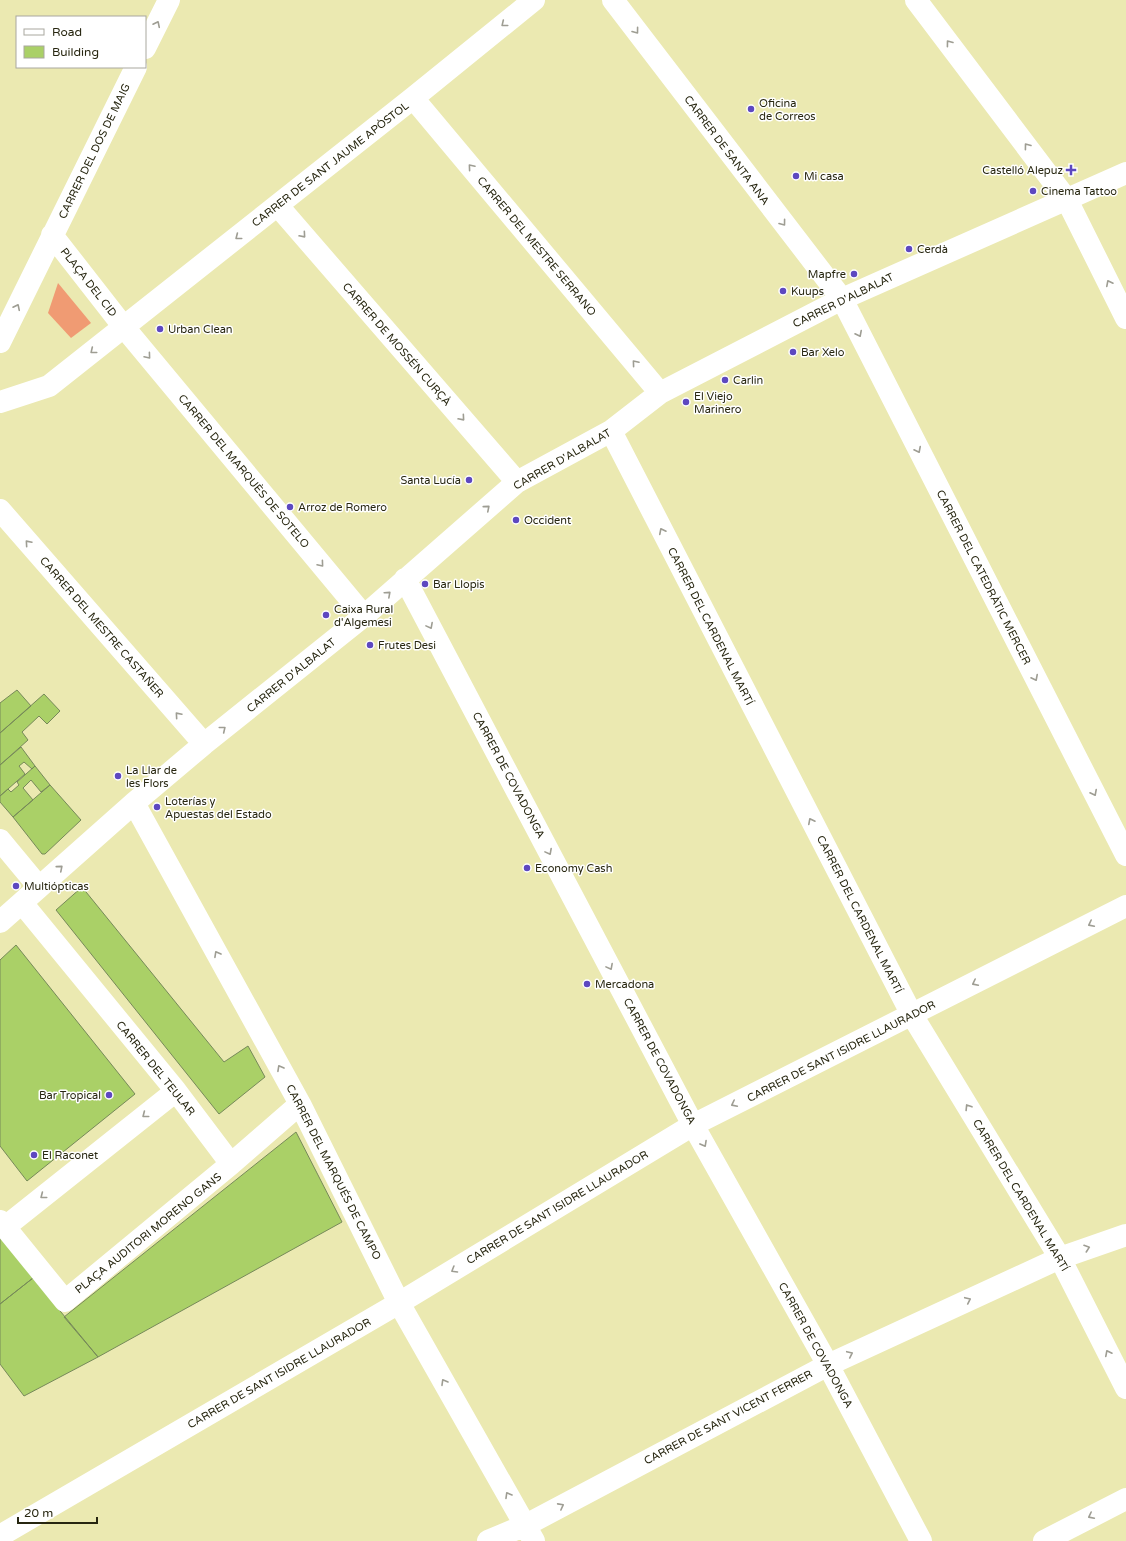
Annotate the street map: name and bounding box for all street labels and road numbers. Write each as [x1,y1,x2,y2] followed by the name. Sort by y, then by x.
[56,81,133,221] street label: CARRER DEL DOS DE MAIG
[681,93,772,208] street label: CARRER DE SANTA ANA
[249,98,412,230] street label: CARRER DE SANT JAUME APÒSTOL
[475,174,599,319] street label: CARRER DEL MESTRE SERRANO
[58,245,120,319] street label: PLAÇA DEL CID
[791,270,896,331] street label: CARRER D'ALBALAT
[340,279,454,409] street label: CARRER DE MOSSÉN CURÇÀ
[175,391,313,551] street label: CARRER DEL MARQUÈS DE SOTELO
[511,426,614,493] street label: CARRER D'ALBALAT
[934,487,1034,667] street label: CARRER DEL CATEDRÀTIC MERCER
[665,545,757,707] street label: CARRER DEL CARDENAL MARTÍ
[37,554,166,700] street label: CARRER DEL MESTRE CASTAÑER
[244,635,339,715] street label: CARRER D'ALBALAT
[470,710,548,841] street label: CARRER DE COVADONGA
[814,833,906,995] street label: CARRER DEL CARDENAL MARTÍ
[621,996,699,1127] street label: CARRER DE COVADONGA
[745,998,938,1105] street label: CARRER DE SANT ISIDRE LLAURADOR
[113,1018,198,1118] street label: CARRER DEL TEULAR
[283,1082,385,1262] street label: CARRER DEL MARQUÉS DE CAMPO
[970,1116,1072,1274] street label: CARRER DEL CARDENAL MARTÍ
[464,1148,651,1267] street label: CARRER DE SANT ISIDRE LLAURADOR
[73,1170,224,1296] street label: PLAÇA AUDITORI MORENO GANS
[776,1280,856,1410] street label: CARRER DE COVADONGA
[185,1315,373,1431] street label: CARRER DE SANT ISIDRE LLAURADOR
[642,1367,815,1467] street label: CARRER DE SANT VICENT FERRER

